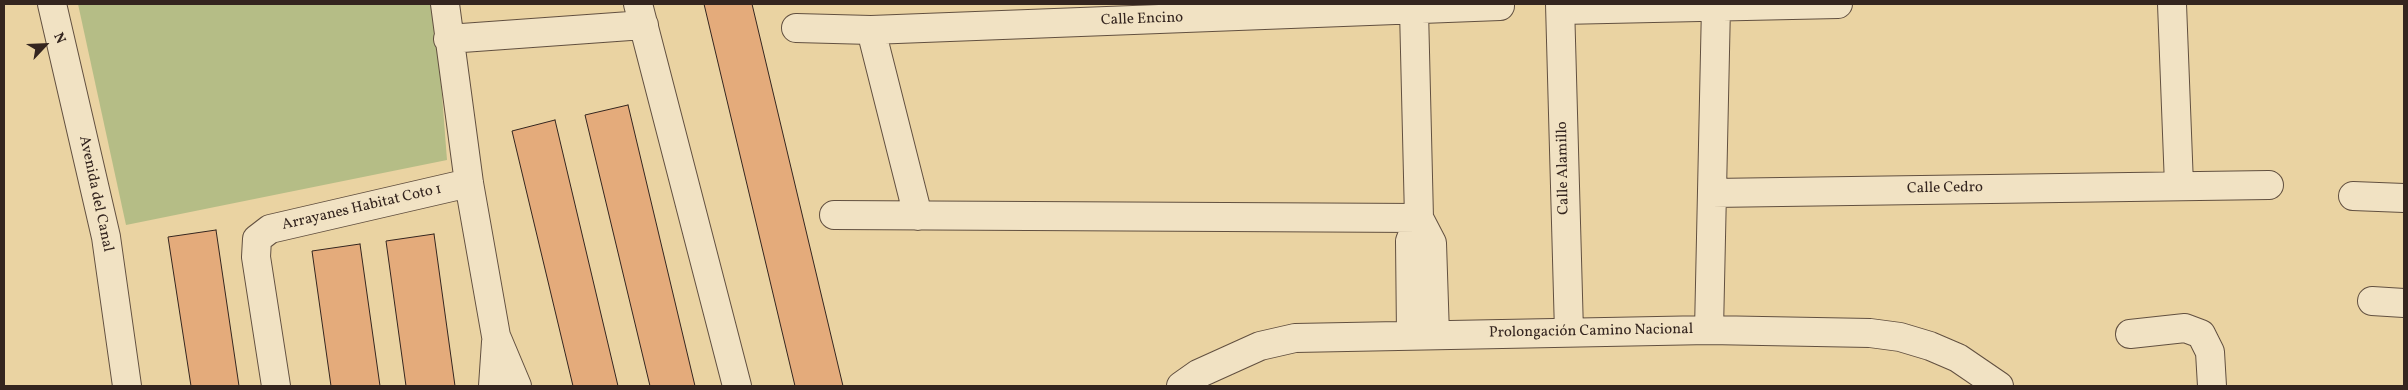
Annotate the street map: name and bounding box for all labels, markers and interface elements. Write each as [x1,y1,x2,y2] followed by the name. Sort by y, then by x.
[1100,10,1184,30] street label: Calle Encino
[20,20,70,70] north arrow
[48,30,70,47] text: N
[1554,121,1574,215] street label: Calle Alamillo
[74,134,116,254] street label: Avenida del Canal
[1907,179,1983,199] street label: Calle Cedro
[280,181,444,235] street label: Arrayanes Habitat Coto 1
[1489,321,1693,343] street label: Prolongación Camino Nacional

